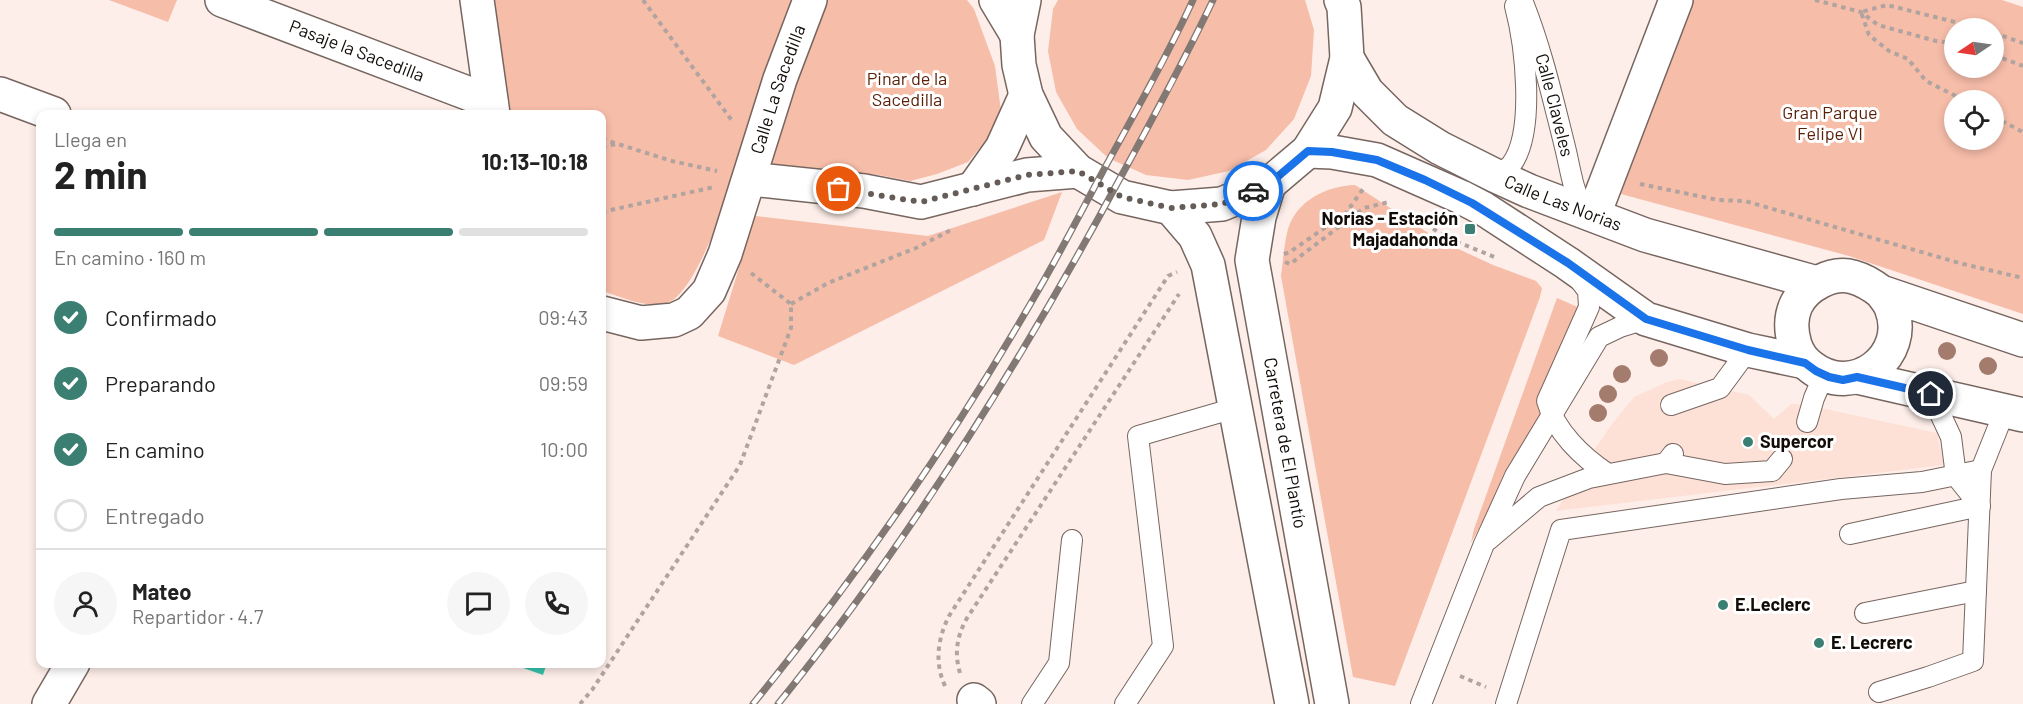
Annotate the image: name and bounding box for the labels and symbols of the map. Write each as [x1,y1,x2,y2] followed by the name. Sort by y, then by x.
[286,15,428,86] street label: Pasaje la Sacedilla
[1944,18,2004,78] north arrow
[745,21,810,156] street label: Calle La Sacedilla
[1531,51,1579,159] street label: Calle Claveles
[867,67,947,110] park label: Pinar de la Sacedilla
[1782,101,1878,144] park label: Gran Parque Felipe VI
[1223,161,1283,221] courier
[813,163,864,214] pin
[1501,169,1625,235] street label: Calle Las Norias
[1322,207,1458,250] place label: Norias - Estación Majadahonda
[1463,222,1477,236] marker: Norias - Estación Majadahonda
[1260,356,1312,530] street label: Carretera de El Plantío
[1905,368,1956,419] pin
[1760,430,1834,452] place label: Supercor
[1741,435,1755,449] marker: Supercor
[1735,593,1811,615] place label: E.Leclerc
[1716,598,1730,612] marker: E.Leclerc
[1831,631,1913,653] place label: E. Lecrerc
[1812,636,1826,650] marker: E. Lecrerc

